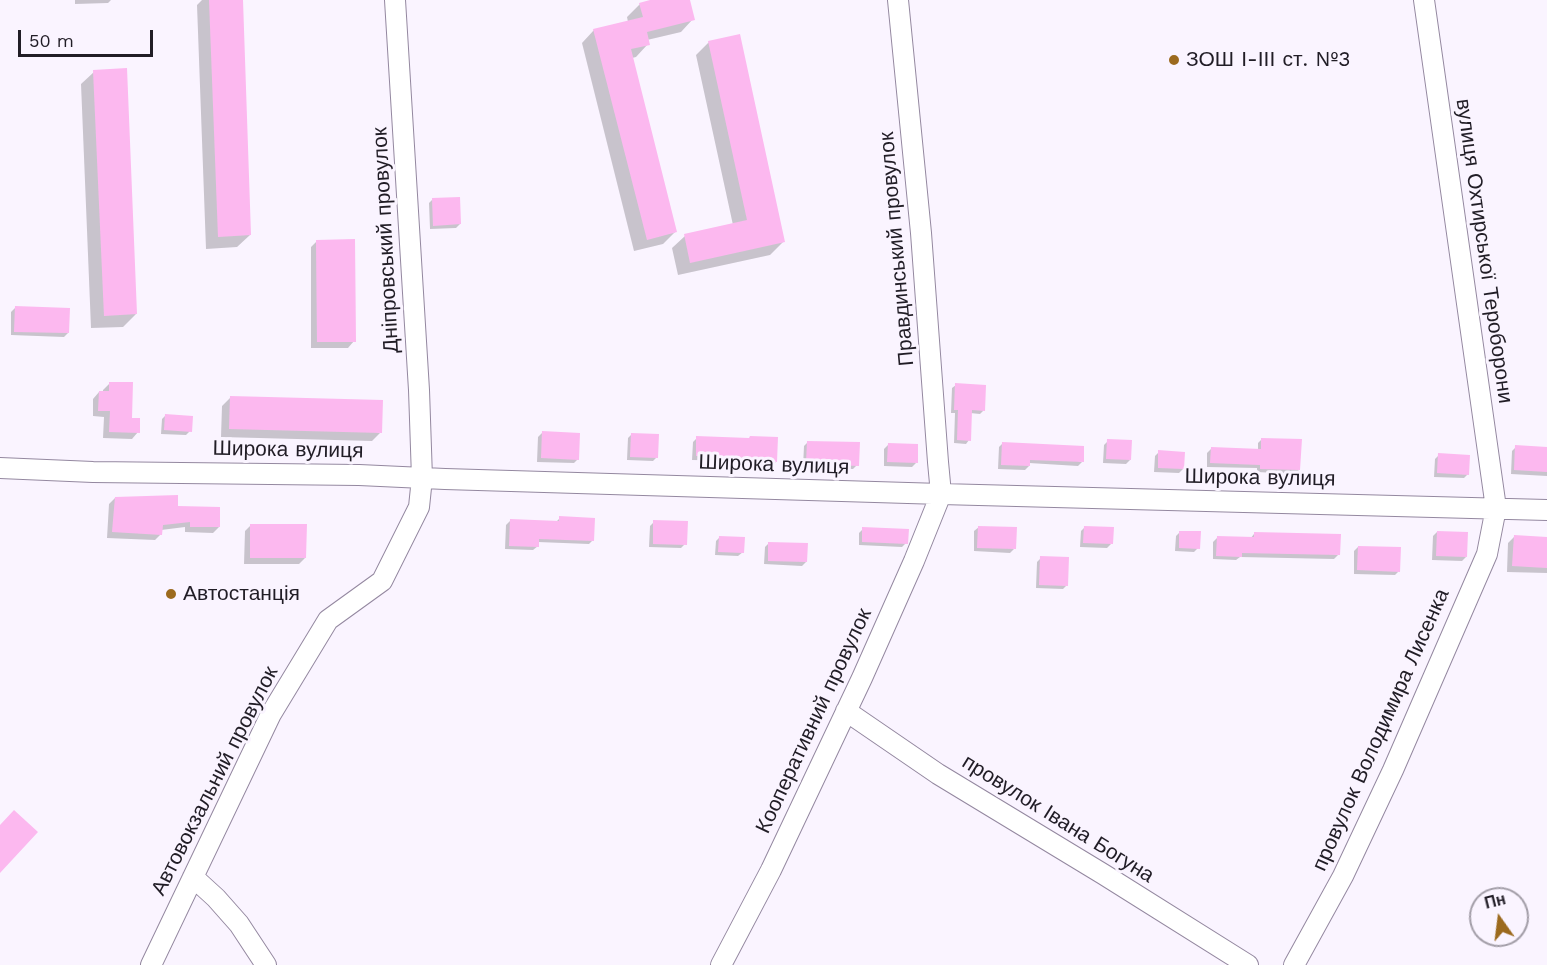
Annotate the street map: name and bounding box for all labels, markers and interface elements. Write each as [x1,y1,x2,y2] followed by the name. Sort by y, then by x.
[21,18,156,56] scale bar
[29,30,74,51] text: 50 m
[1186,47,1350,73] place label: ЗОШ І-ІІІ ст. №3
[1167,53,1181,67] marker: ЗОШ І-ІІІ ст. №3
[1450,97,1518,405] street label: вулиця Охтирської Тероборони
[367,126,405,354] street label: Дніпровський провулок
[874,131,920,367] street label: Правдинський провулок
[212,436,364,464] street label: Широка вулиця
[698,450,850,480] street label: Широка вулиця
[1184,464,1336,492] street label: Широка вулиця
[183,581,300,607] place label: Автостанція
[1307,585,1455,875] street label: провулок Володимира Лисенка
[164,587,178,601] marker: Автостанція
[751,605,877,837] street label: Кооперативний провулок
[146,662,284,900] street label: Автовокзальний провулок
[957,750,1159,888] street label: провулок Івана Богуна
[1469,887,1529,947] north arrow
[1482,889,1508,913] text: Пн

